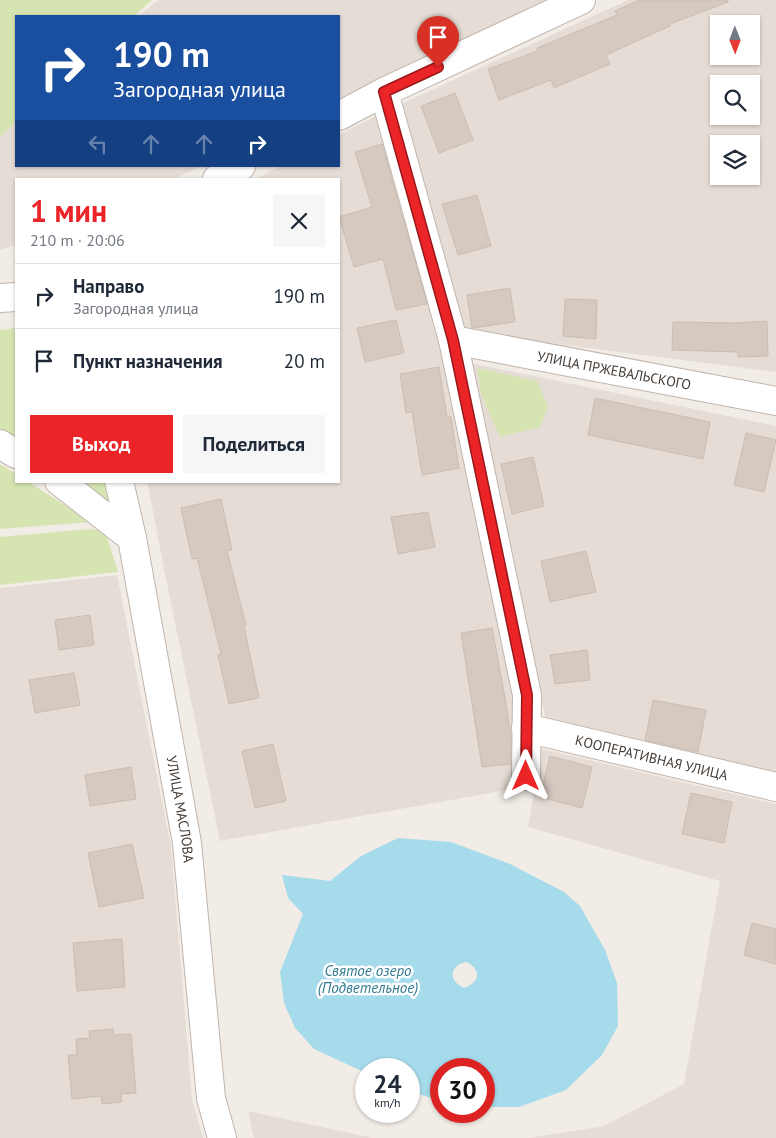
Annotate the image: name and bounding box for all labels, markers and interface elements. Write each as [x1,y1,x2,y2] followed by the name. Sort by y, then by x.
[710,15,760,65] north arrow
[710,15,760,185] map controls
[417,16,459,67] pin
[424,23,452,51] icon: arrive
[113,31,210,77] text: 190 m
[30,35,95,100] icon: right
[113,75,286,103] text: Загородная улица
[710,75,760,125] button: search
[84,130,112,158] icon: left
[137,130,165,158] icon: ahead
[190,130,218,158] icon: ahead
[243,130,271,158] icon: right
[710,135,760,185] button: layers
[30,191,107,230] text: 1 мин
[273,195,325,247] button: close
[30,230,125,250] text: 210 m · 20:06
[73,274,144,298] text: Направо
[30,282,58,310] icon: right
[273,284,325,308] text: 190 m
[73,298,199,318] text: Загородная улица
[30,347,58,375] icon: arrive
[536,347,693,394] street label: УЛИЦА ПРЖЕВАЛЬСКОГО
[73,349,223,373] text: Пункт назначения
[284,349,325,373] text: 20 m
[30,415,173,473] button: Выход
[183,415,325,473] button: Поделиться
[573,731,730,785] street label: КООПЕРАТИВНАЯ УЛИЦА
[499,749,551,801] position arrow
[162,754,198,864] street label: УЛИЦА МАСЛОВА
[318,961,418,997] water label: Святое озеро (Подветельное)
[430,1058,495,1123] speed limit sign: 30
[373,1068,402,1100] text: 24
[374,1095,401,1110] text: km/h

